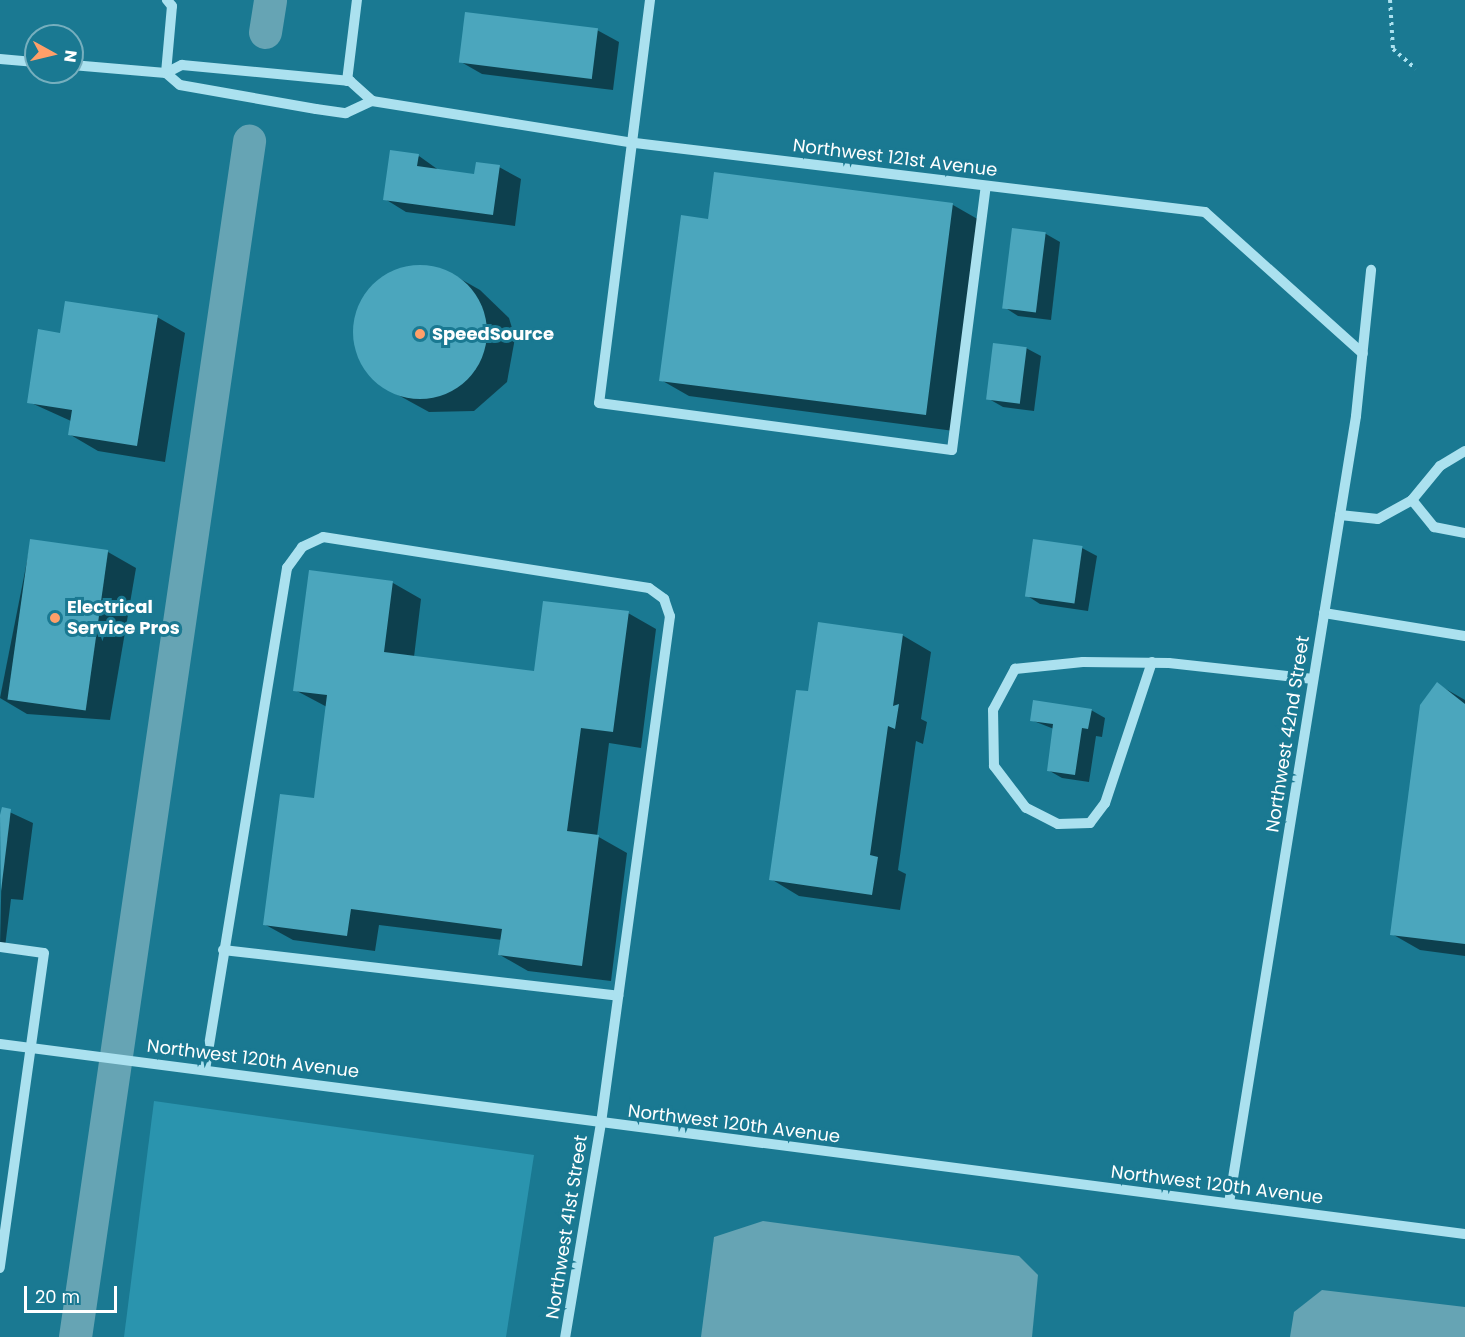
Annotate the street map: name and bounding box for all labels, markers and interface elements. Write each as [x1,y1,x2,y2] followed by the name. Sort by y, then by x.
[24,24,84,84] north arrow
[58,49,83,64] text: N
[792,135,998,181] street label: Northwest 121st Avenue
[432,323,554,345] place label: SpeedSource
[413,327,427,341] marker: SpeedSource
[67,597,180,640] place label: Electrical Service Pros
[48,611,62,625] marker: Electrical Service Pros
[1262,634,1314,834] street label: Northwest 42nd Street
[146,1035,360,1083] street label: Northwest 120th Avenue
[627,1100,841,1148] street label: Northwest 120th Avenue
[542,1133,592,1321] street label: Northwest 41st Street
[1110,1161,1324,1209] street label: Northwest 120th Avenue
[27,1274,120,1312] scale bar
[35,1284,80,1309] text: 20 m

